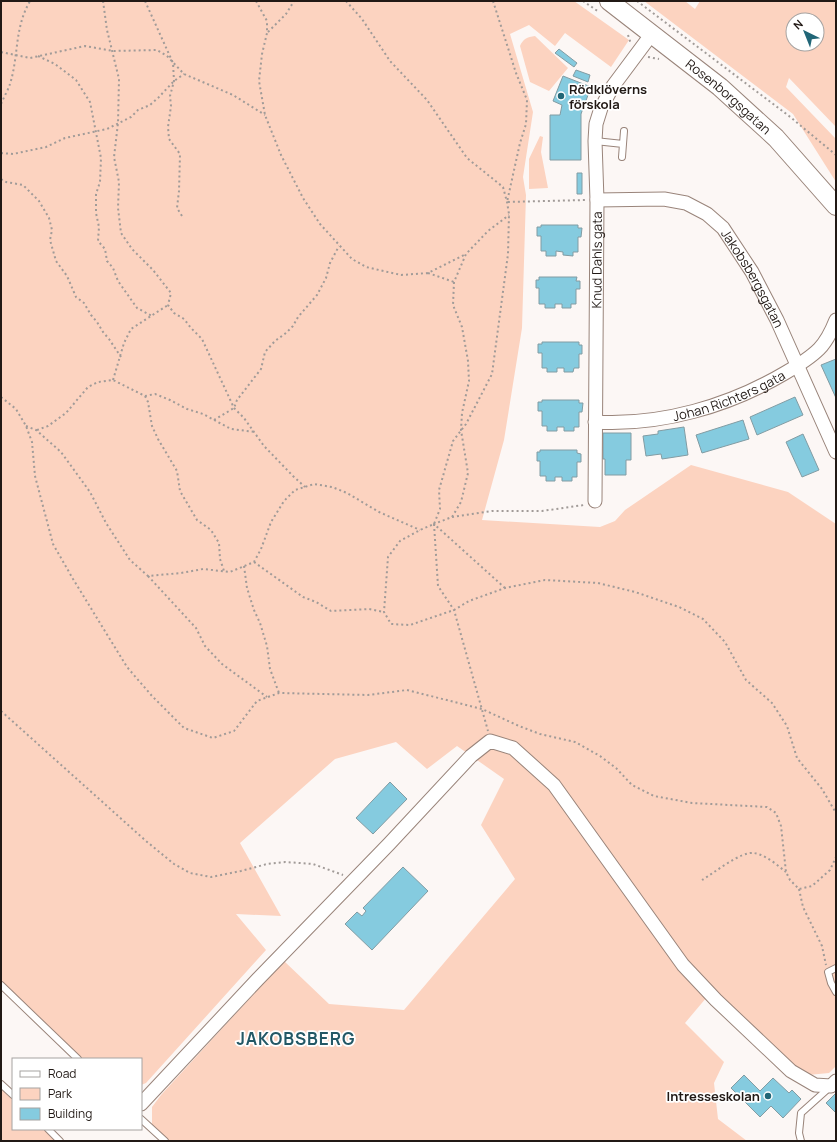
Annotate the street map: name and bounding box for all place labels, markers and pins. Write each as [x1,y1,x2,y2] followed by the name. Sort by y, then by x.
[569,80,647,113] place label: Rödklöverns förskola
[556,91,566,101] marker: Rödklöverns förskola
[667,1087,760,1105] place label: Intresseskolan
[763,1091,773,1101] marker: Intresseskolan

